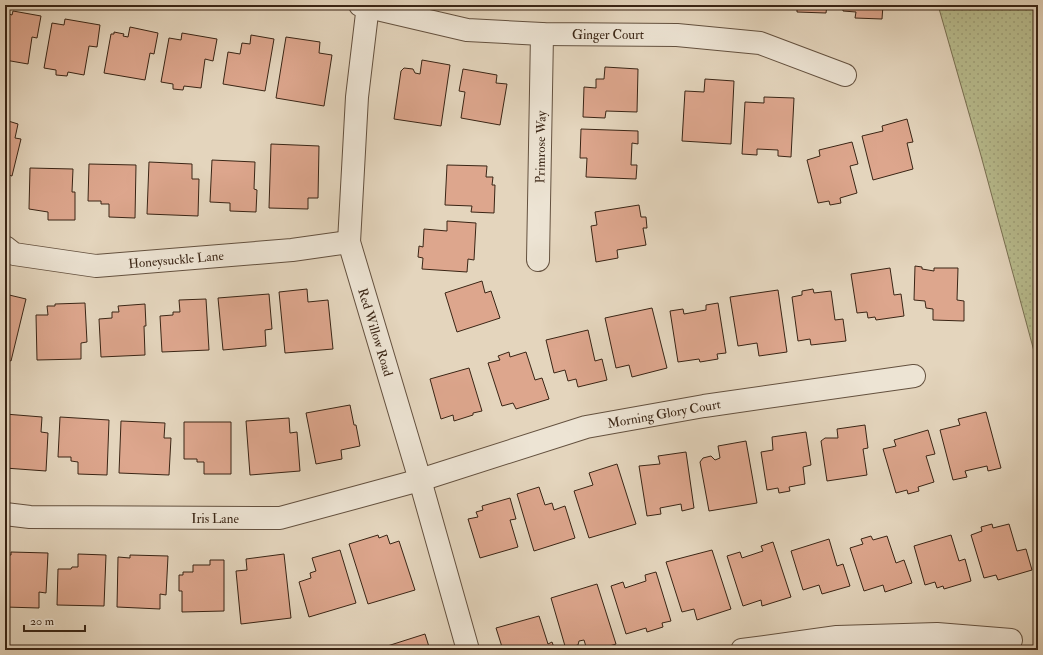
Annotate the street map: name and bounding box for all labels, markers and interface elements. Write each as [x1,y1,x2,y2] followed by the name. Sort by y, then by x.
[572,27,644,43] street label: Ginger Court
[532,110,551,183] street label: Primrose Way
[128,248,225,273] street label: Honeysuckle Lane
[354,286,396,379] street label: Red Willow Road
[606,396,722,433] street label: Morning Glory Court
[191,511,239,527] street label: Iris Lane
[24,607,85,633] scale bar
[30,614,55,629] text: 20 m

